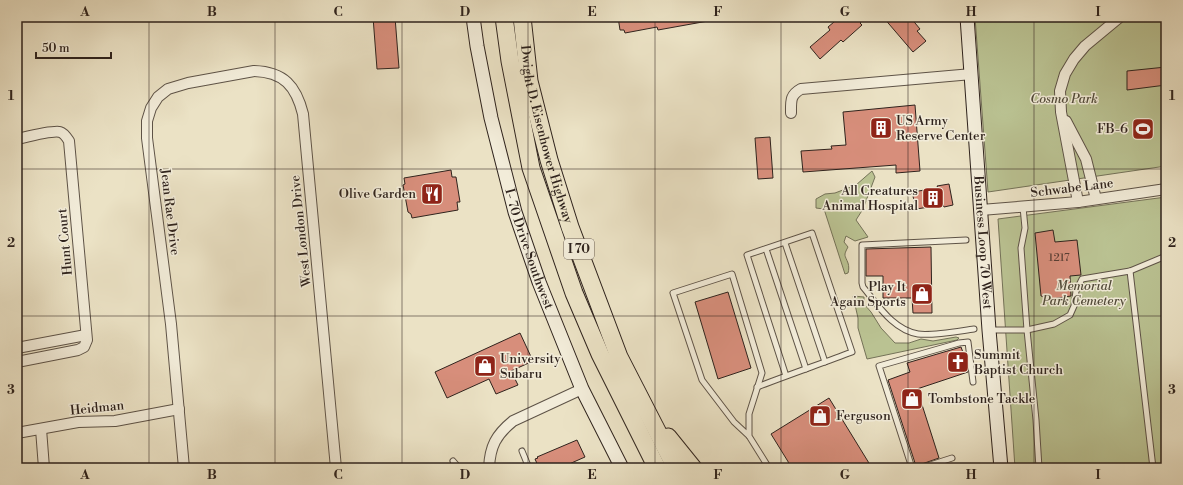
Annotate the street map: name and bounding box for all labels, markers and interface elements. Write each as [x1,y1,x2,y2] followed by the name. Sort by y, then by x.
[79,4,90,20] text: A
[207,4,217,20] text: B
[333,4,343,20] text: C
[460,4,470,20] text: D
[587,4,597,20] text: E
[713,4,723,20] text: F
[840,4,851,20] text: G
[966,4,977,20] text: H
[1095,4,1101,20] text: I
[36,34,111,60] scale bar
[42,41,70,56] text: 50 m
[517,44,577,226] street label: Dwight D. Eisenhower Highway
[8,88,15,104] text: 1
[1169,88,1176,104] text: 1
[1030,91,1098,107] park label: Cosmo Park
[896,113,986,144] place label: US Army Reserve Center
[868,115,894,141] building icon: US Army Reserve Center
[1130,116,1156,142] sports icon: FB-6
[1097,121,1128,137] place label: FB-6
[157,167,183,257] street label: Jean Rae Drive
[287,174,315,289] street label: West London Drive
[970,174,996,310] street label: Business Loop 70 West
[1030,175,1115,201] street label: Schwabe Lane
[419,181,445,207] restaurant icon: Olive Garden
[821,183,918,214] place label: All Creatures Animal Hospital
[920,185,946,211] building icon: All Creatures Animal Hospital
[339,186,416,202] place label: Olive Garden
[501,187,557,312] street label: I- 70 Drive Southwest
[54,208,76,276] street label: Hunt Court
[7,235,15,251] text: 2
[1168,235,1176,251] text: 2
[564,239,594,259] road number: I 70
[1048,251,1070,265] house number: 1217
[1041,278,1126,309] park label: Memorial Park Cemetery
[829,279,906,310] place label: Play It Again Sports
[909,281,935,307] shop icon: Play It Again Sports
[973,347,1063,378] place label: Summit Baptist Church
[945,349,971,375] church icon: Summit Baptist Church
[500,351,561,382] place label: University Subaru
[472,353,498,379] shop icon: University Subaru
[7,382,15,398] text: 3
[1168,382,1176,398] text: 3
[899,386,925,412] shop icon: Tombstone Tackle
[928,391,1036,407] place label: Tombstone Tackle
[69,397,125,419] street label: Heidman
[807,403,833,429] shop icon: Ferguson
[836,408,891,424] place label: Ferguson
[79,467,90,483] text: A
[207,467,217,483] text: B
[333,467,343,483] text: C
[460,467,470,483] text: D
[587,467,597,483] text: E
[713,467,723,483] text: F
[840,467,851,483] text: G
[966,467,977,483] text: H
[1095,467,1101,483] text: I

